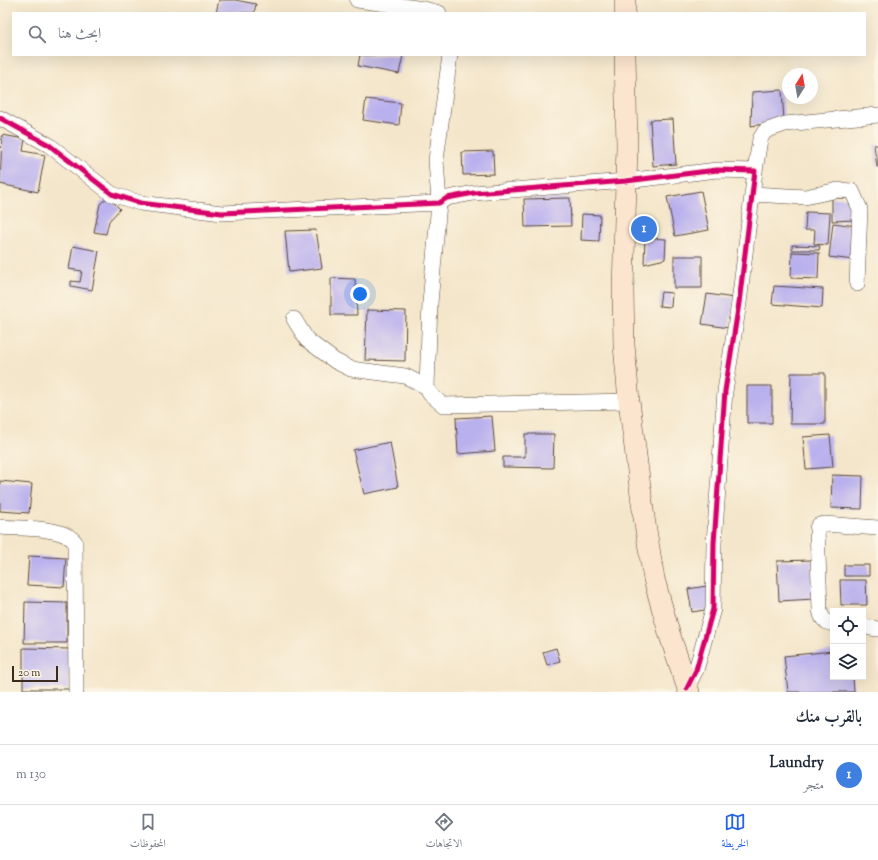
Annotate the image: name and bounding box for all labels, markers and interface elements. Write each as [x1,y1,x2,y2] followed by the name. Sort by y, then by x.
[12,12,866,56] search box
[26,23,48,45] icon: search
[58,24,101,45] text: ابحث هنا
[782,68,818,104] north arrow
[631,214,657,244] pin: 1
[350,284,370,304] your location
[830,608,866,680] map controls
[830,608,866,644] button: locate
[830,644,866,680] button: layers
[12,664,58,683] scale bar
[18,665,40,681] text: 20 m
[796,706,862,730] text: بالقرب منك
[769,753,824,774] text: Laundry
[16,766,46,784] text: 130 m
[847,766,851,784] text: 1
[803,777,824,795] text: متجر
[130,811,166,854] tab: المحفوظات
[425,811,462,854] tab: الاتجاهات
[722,811,748,854] tab: الخريطة

